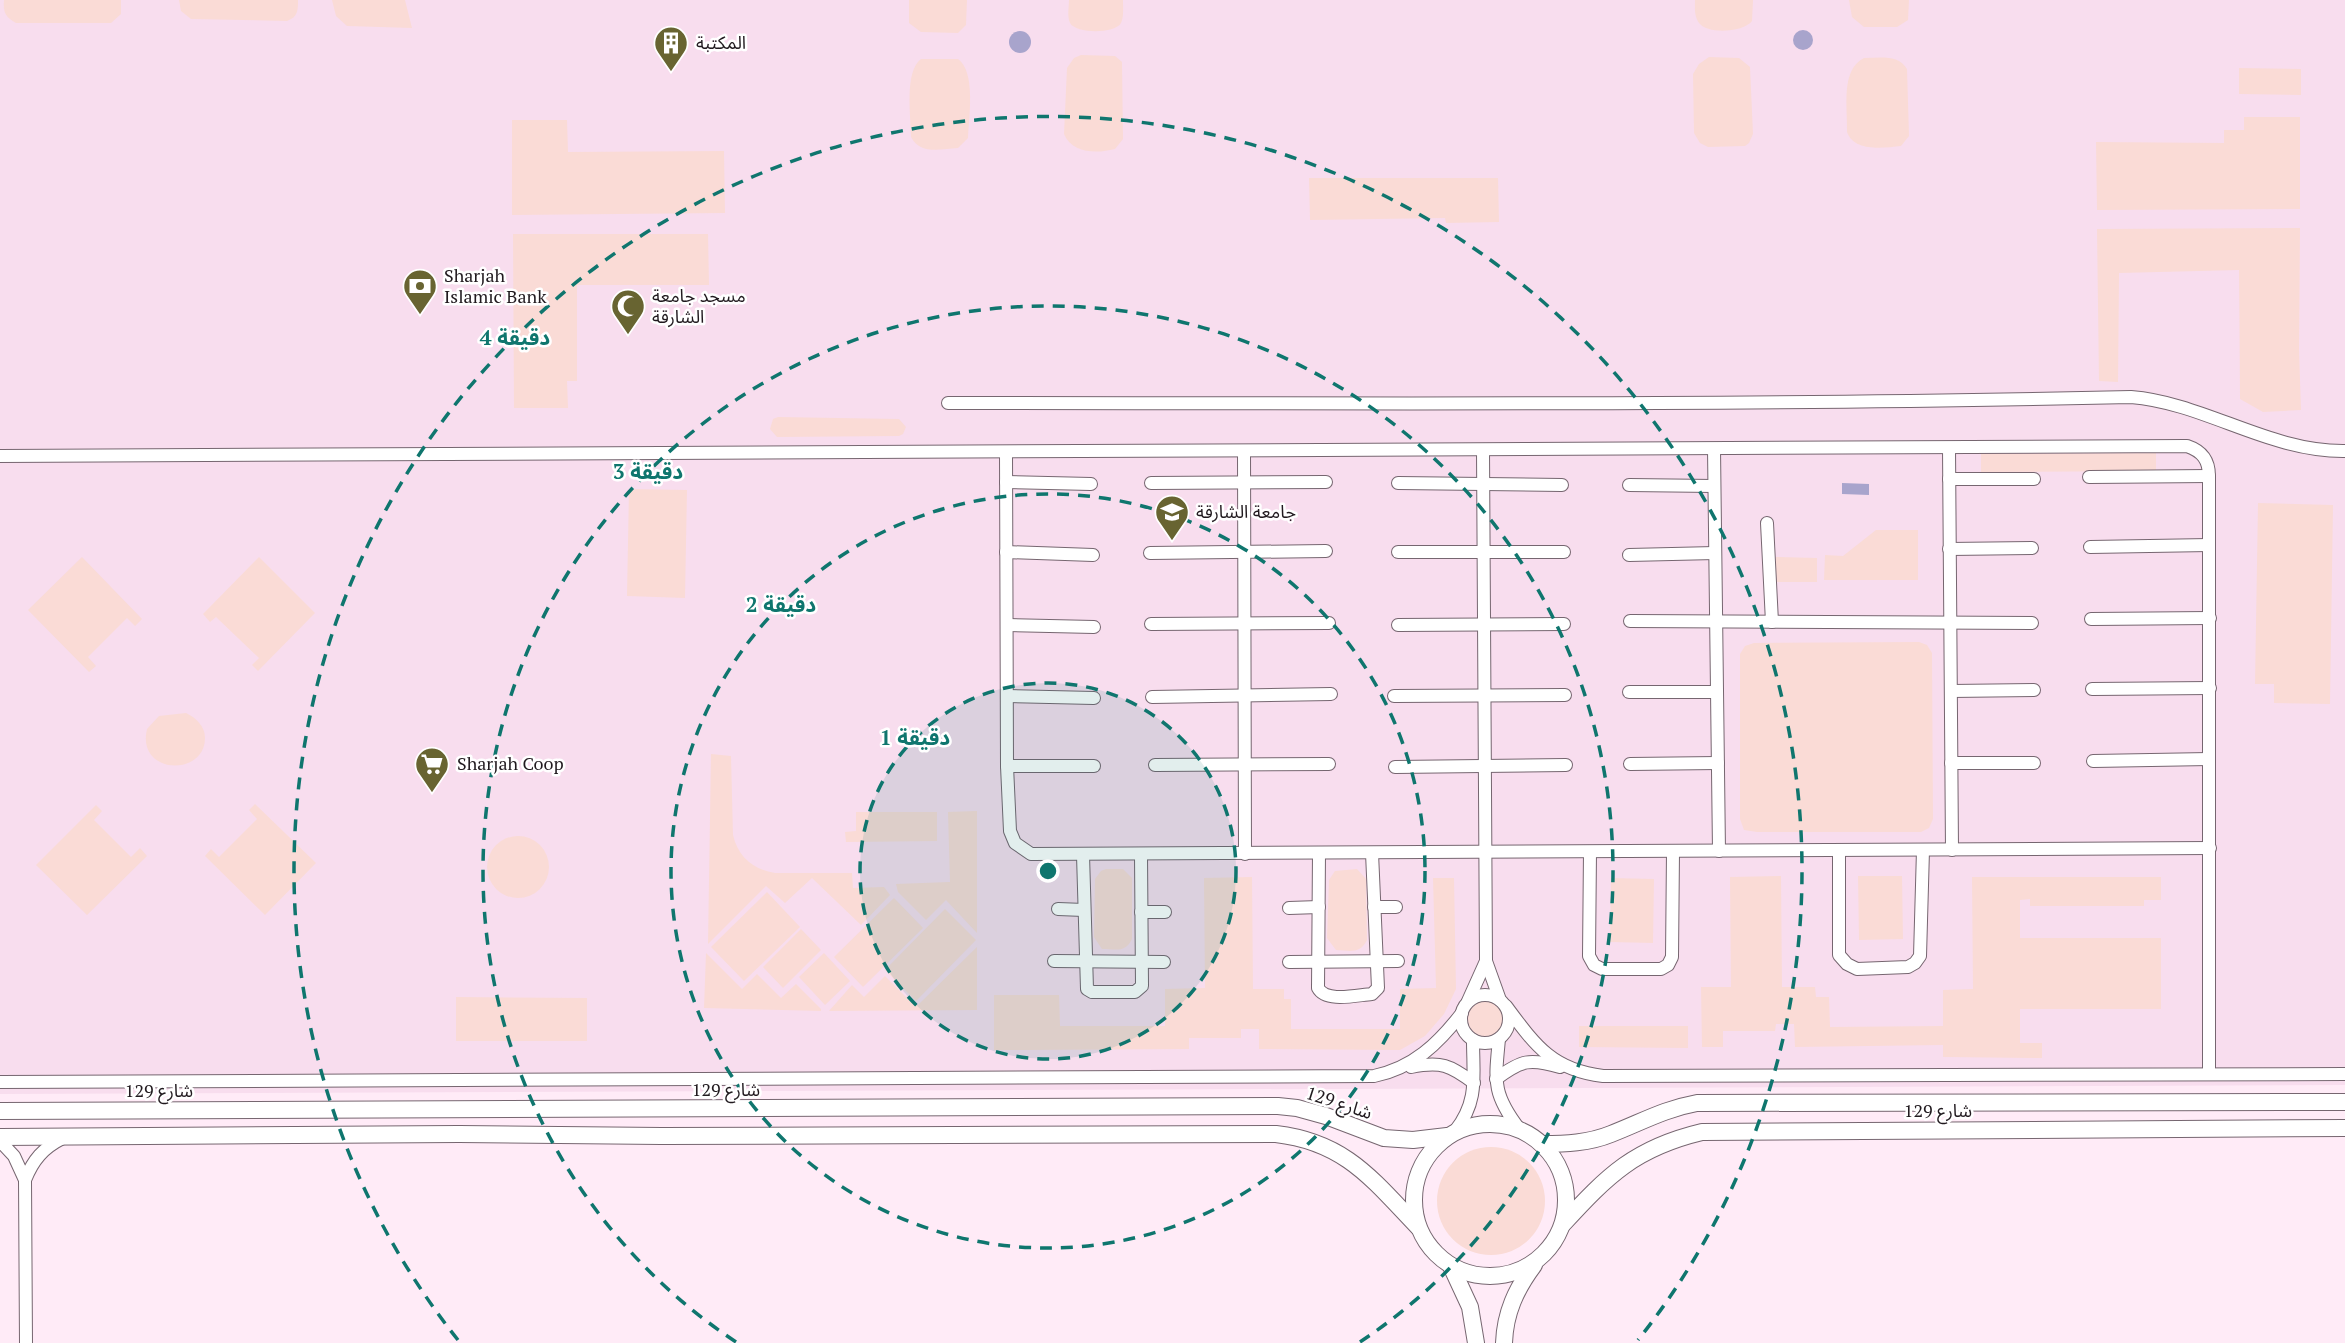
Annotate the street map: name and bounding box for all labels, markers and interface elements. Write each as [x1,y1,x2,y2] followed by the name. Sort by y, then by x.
[652,24,690,73] building icon: المكتبة
[696,30,746,54] place label: المكتبة
[444,263,547,308] place label: Sharjah Islamic Bank
[401,267,439,316] bank icon: Sharjah Islamic Bank
[652,283,746,328] place label: مسجد جامعة الشارقة
[609,287,647,336] mosque icon: مسجد جامعة الشارقة
[480,323,550,351] text: 4 دقيقة
[613,457,683,485] text: 3 دقيقة
[1153,493,1191,542] school or university icon: جامعة الشارقة
[1196,499,1296,523] place label: جامعة الشارقة
[746,590,816,618] text: 2 دقيقة
[880,723,950,751] text: 1 دقيقة
[413,745,451,794] supermarket icon: Sharjah Coop
[457,751,564,775] place label: Sharjah Coop
[1036,859,1060,883] centre of rings
[692,1077,760,1104] street label: شارع 129
[125,1078,193,1105] street label: شارع 129
[1302,1080,1375,1127] street label: شارع 129
[1904,1098,1972,1125] street label: شارع 129

